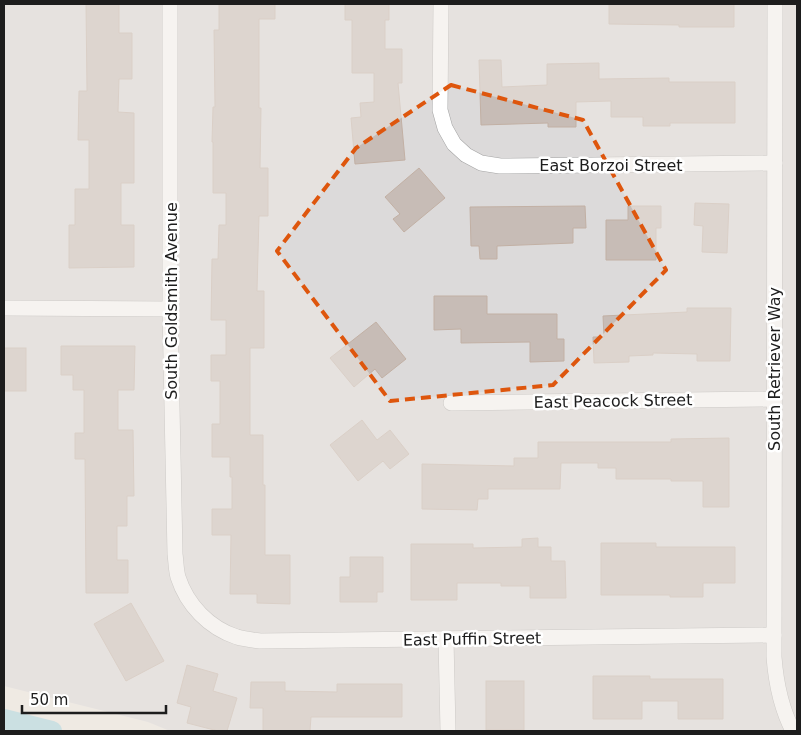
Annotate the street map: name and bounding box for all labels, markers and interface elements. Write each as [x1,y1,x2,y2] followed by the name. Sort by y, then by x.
[539,156,683,175] street label: East Borzoi Street
[162,202,181,400] street label: South Goldsmith Avenue
[765,287,784,451] street label: South Retriever Way
[534,390,692,412] street label: East Peacock Street
[403,628,541,650] street label: East Puffin Street
[22,682,166,714] scale bar
[30,691,68,709] text: 50 m

